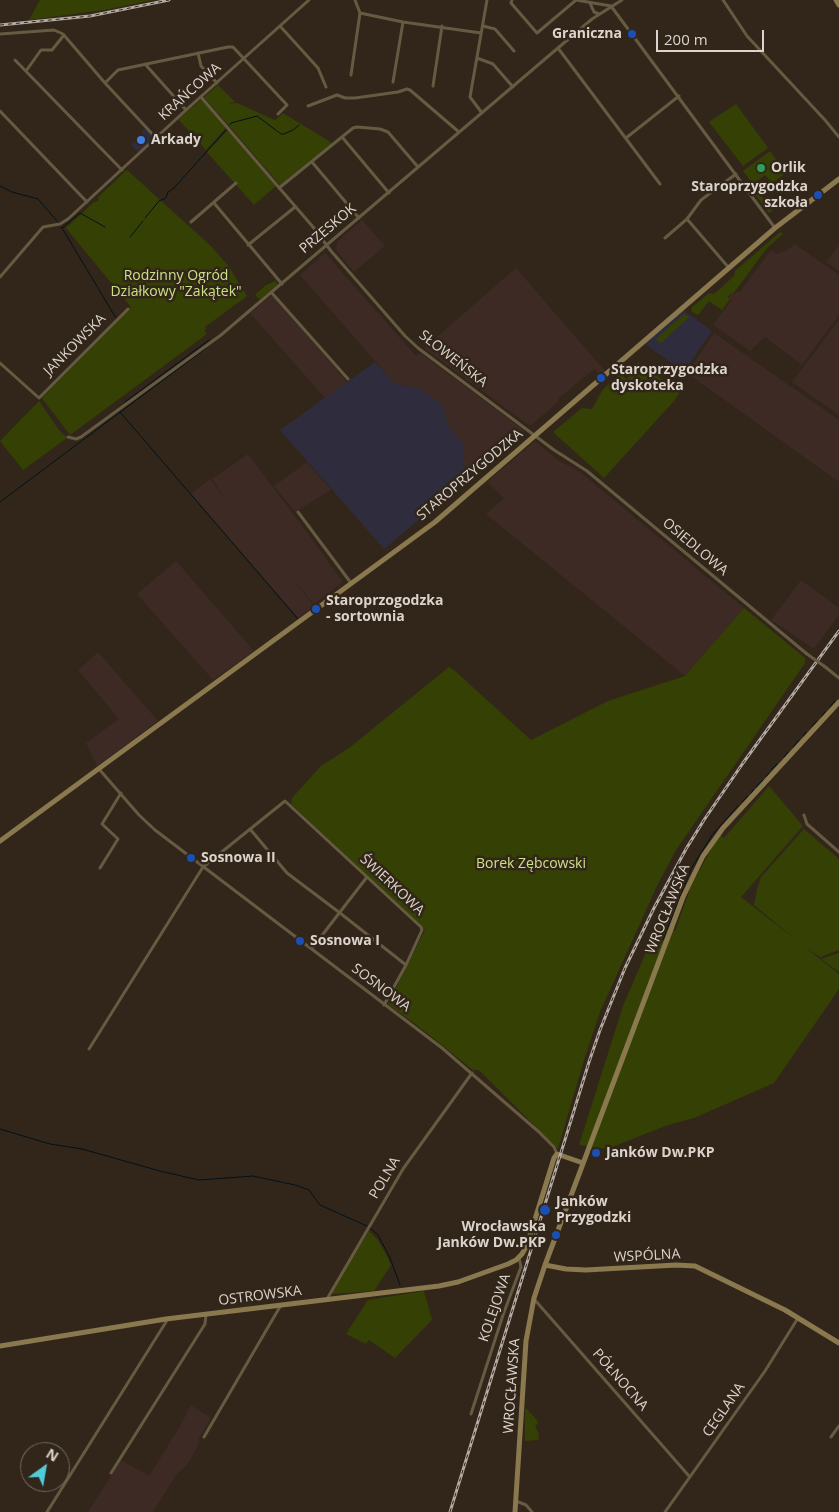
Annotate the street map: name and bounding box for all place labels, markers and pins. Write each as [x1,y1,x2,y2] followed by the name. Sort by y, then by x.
[552,26,622,42] place label: Graniczna
[626,28,638,40] marker: Graniczna
[151,132,201,148] place label: Arkady
[135,134,147,146] marker: Arkady
[771,160,806,176] place label: Orlik
[755,162,767,174] marker: Orlik
[691,179,808,212] place label: Staroprzygodzka szkoła
[812,189,824,201] marker: Staroprzygodzka szkoła
[611,362,728,394] place label: Staroprzygodzka dyskoteka
[595,372,607,384] marker: Staroprzygodzka dyskoteka
[326,593,443,626] place label: Staroprzogodzka - sortownia
[310,603,322,615] marker: Staroprzogodzka - sortownia
[201,850,276,866] place label: Sosnowa II
[185,852,197,864] marker: Sosnowa II
[310,933,380,949] place label: Sosnowa I
[294,935,306,947] marker: Sosnowa I
[606,1145,714,1161] place label: Janków Dw.PKP
[590,1147,602,1159] marker: Janków Dw.PKP
[556,1194,631,1226] place label: Janków Przygodzki
[538,1203,552,1217] marker: Janków Przygodzki
[438,1219,546,1252] place label: Wrocławska Janków Dw.PKP
[550,1229,562,1241] marker: Wrocławska Janków Dw.PKP

